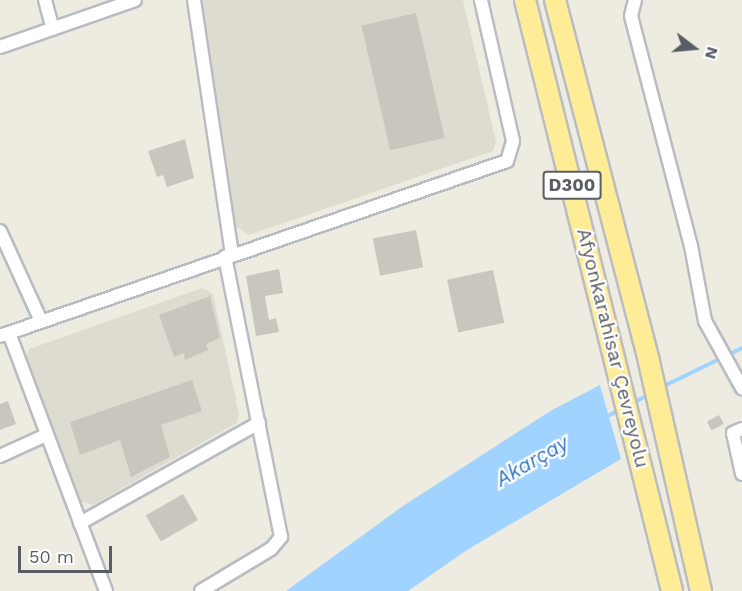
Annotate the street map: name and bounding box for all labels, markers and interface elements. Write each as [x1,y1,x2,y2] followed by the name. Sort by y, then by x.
[664,18,724,78] north arrow
[701,45,723,61] text: N
[542,170,602,200] road number: D300
[572,225,654,471] street label: Afyonkarahisar Çevreyolu
[491,430,573,492] water label: Akarçay
[21,534,116,572] scale bar
[29,546,74,567] text: 50 m

